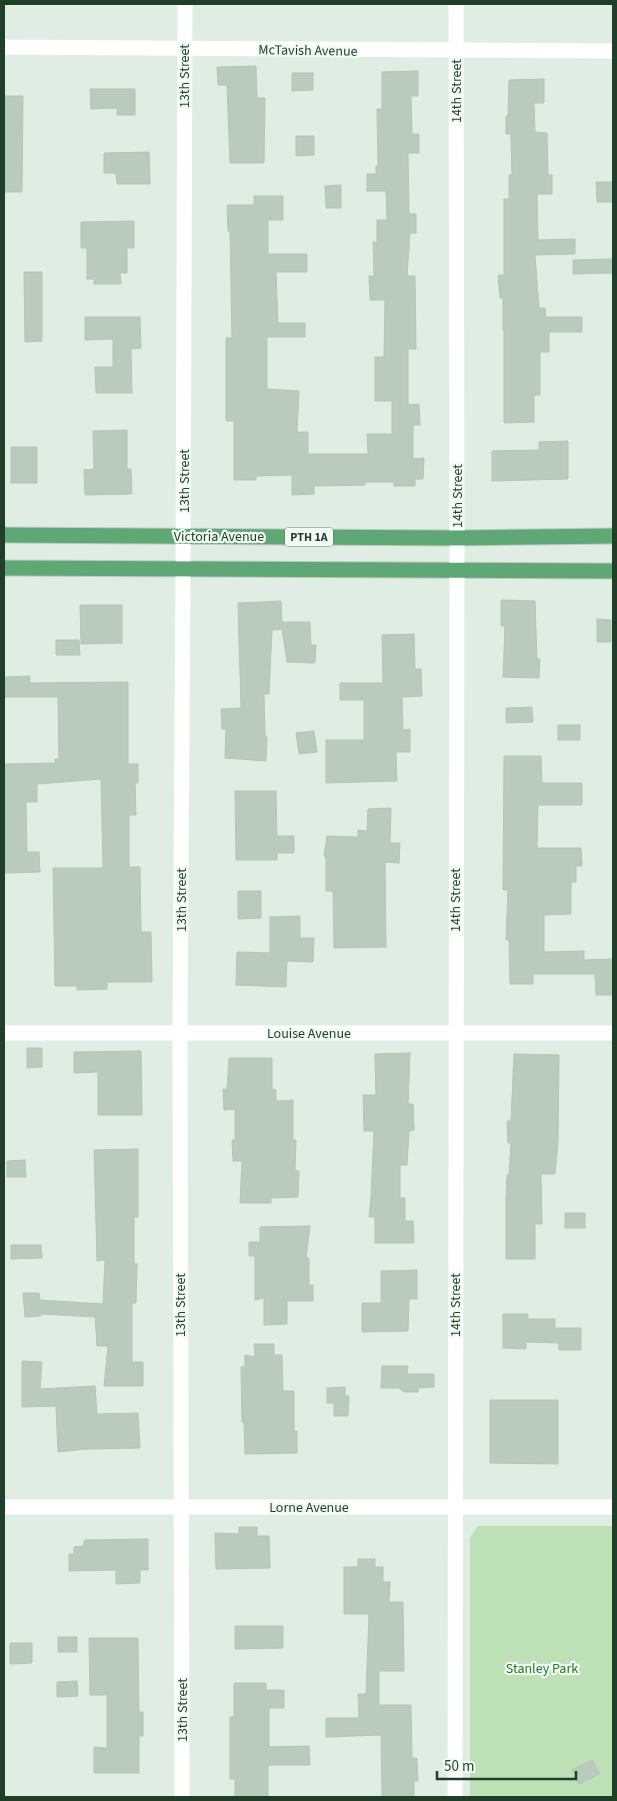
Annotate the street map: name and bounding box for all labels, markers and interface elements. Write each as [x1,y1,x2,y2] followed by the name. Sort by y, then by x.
[258,40,358,62] street label: McTavish Avenue
[175,44,195,108] street label: 13th Street
[447,59,467,123] street label: 14th Street
[175,449,195,513] street label: 13th Street
[448,464,468,528] street label: 14th Street
[174,527,264,547] street label: Victoria Avenue
[285,528,333,546] road number: PTH 1A
[172,868,192,932] street label: 13th Street
[446,868,466,932] street label: 14th Street
[267,1024,351,1044] street label: Louise Avenue
[171,1273,191,1337] street label: 13th Street
[446,1273,466,1337] street label: 14th Street
[269,1498,349,1518] street label: Lorne Avenue
[506,1659,578,1679] park label: Stanley Park
[173,1678,193,1742] street label: 13th Street
[437,1748,576,1780] scale bar
[444,1756,474,1777] text: 50 m

